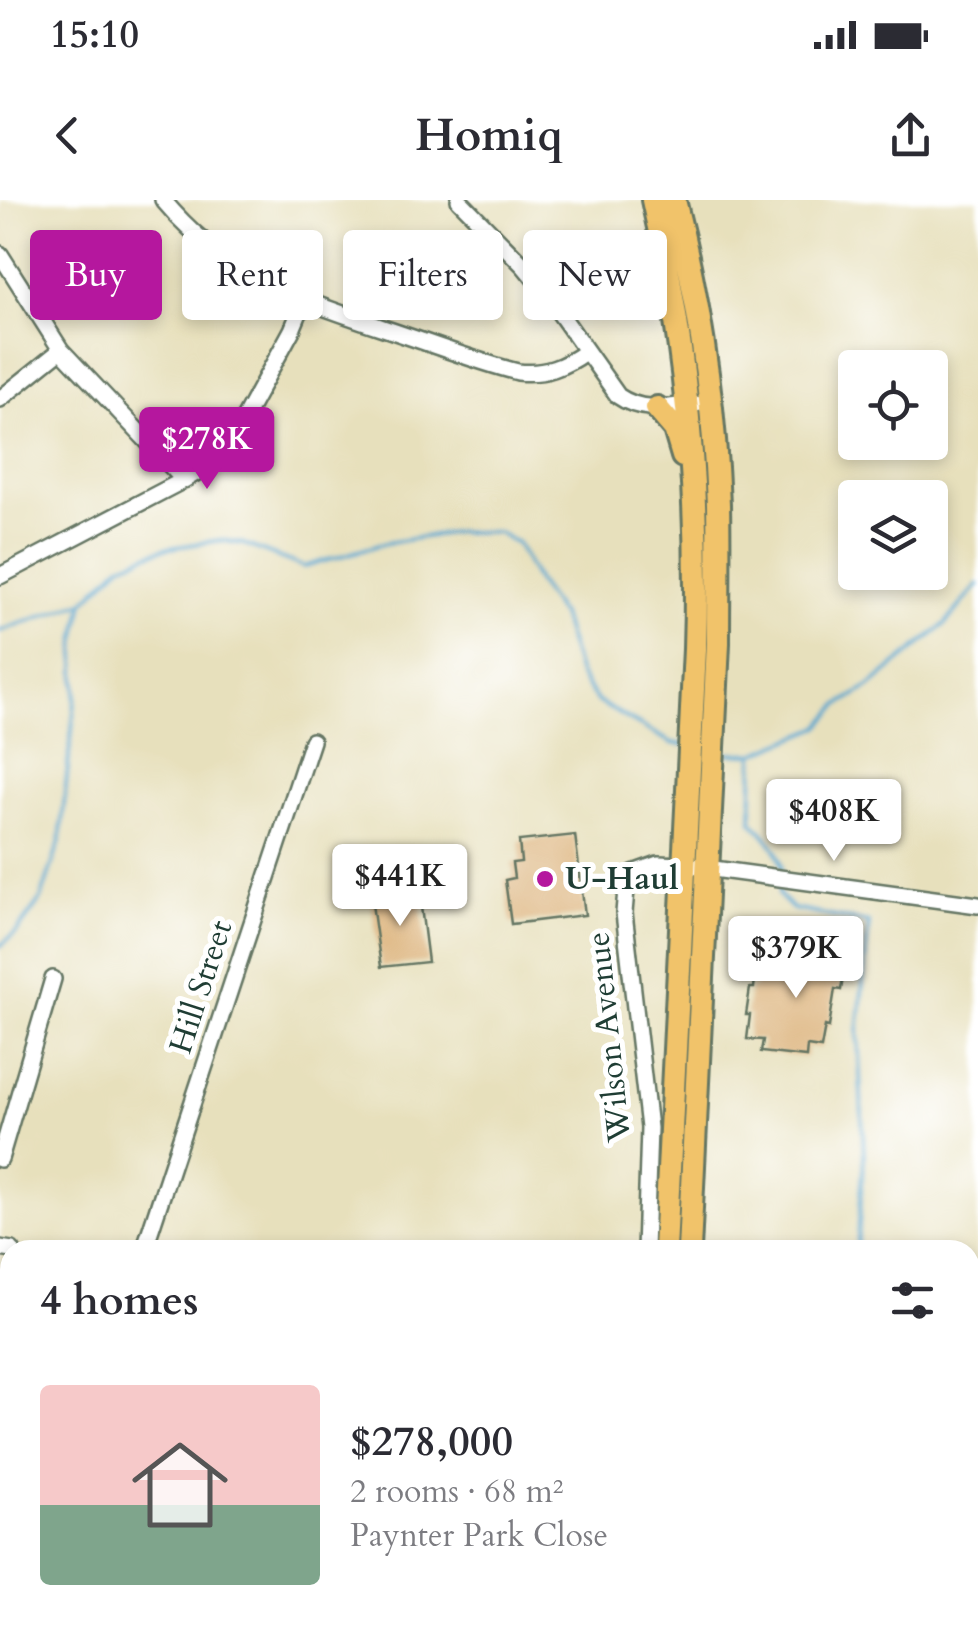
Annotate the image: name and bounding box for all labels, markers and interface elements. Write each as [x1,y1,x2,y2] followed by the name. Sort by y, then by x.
[50,9,139,61] text: 15:10
[415,105,563,166] text: Homiq
[40,108,95,163] icon: back
[883,108,938,163] icon: share
[30,230,162,320] chip: Buy
[182,230,323,320] chip: Rent
[343,230,503,320] chip: Filters
[523,230,667,320] chip: New
[838,350,948,590] map controls
[838,350,948,460] button: locate
[137,407,277,492] pin: $278K
[161,417,253,461] text: $278K
[838,480,948,590] button: layers
[764,779,904,864] pin: $408K
[788,789,880,833] text: $408K
[330,844,470,929] pin: $441K
[354,854,446,898] text: $441K
[565,857,678,901] place label: U-Haul
[534,868,556,890] marker: U-Haul
[159,915,243,1059] street label: Hill Street
[726,916,866,1001] pin: $379K
[750,926,842,970] text: $379K
[576,930,642,1145] street label: Wilson Avenue
[40,1272,198,1329] text: 4 homes
[885,1273,940,1328] icon: filters
[350,1413,513,1470] text: $278,000
[120,1425,240,1545] icon: home
[350,1470,563,1514] text: 2 rooms · 68 m²
[350,1514,608,1558] text: Paynter Park Close

